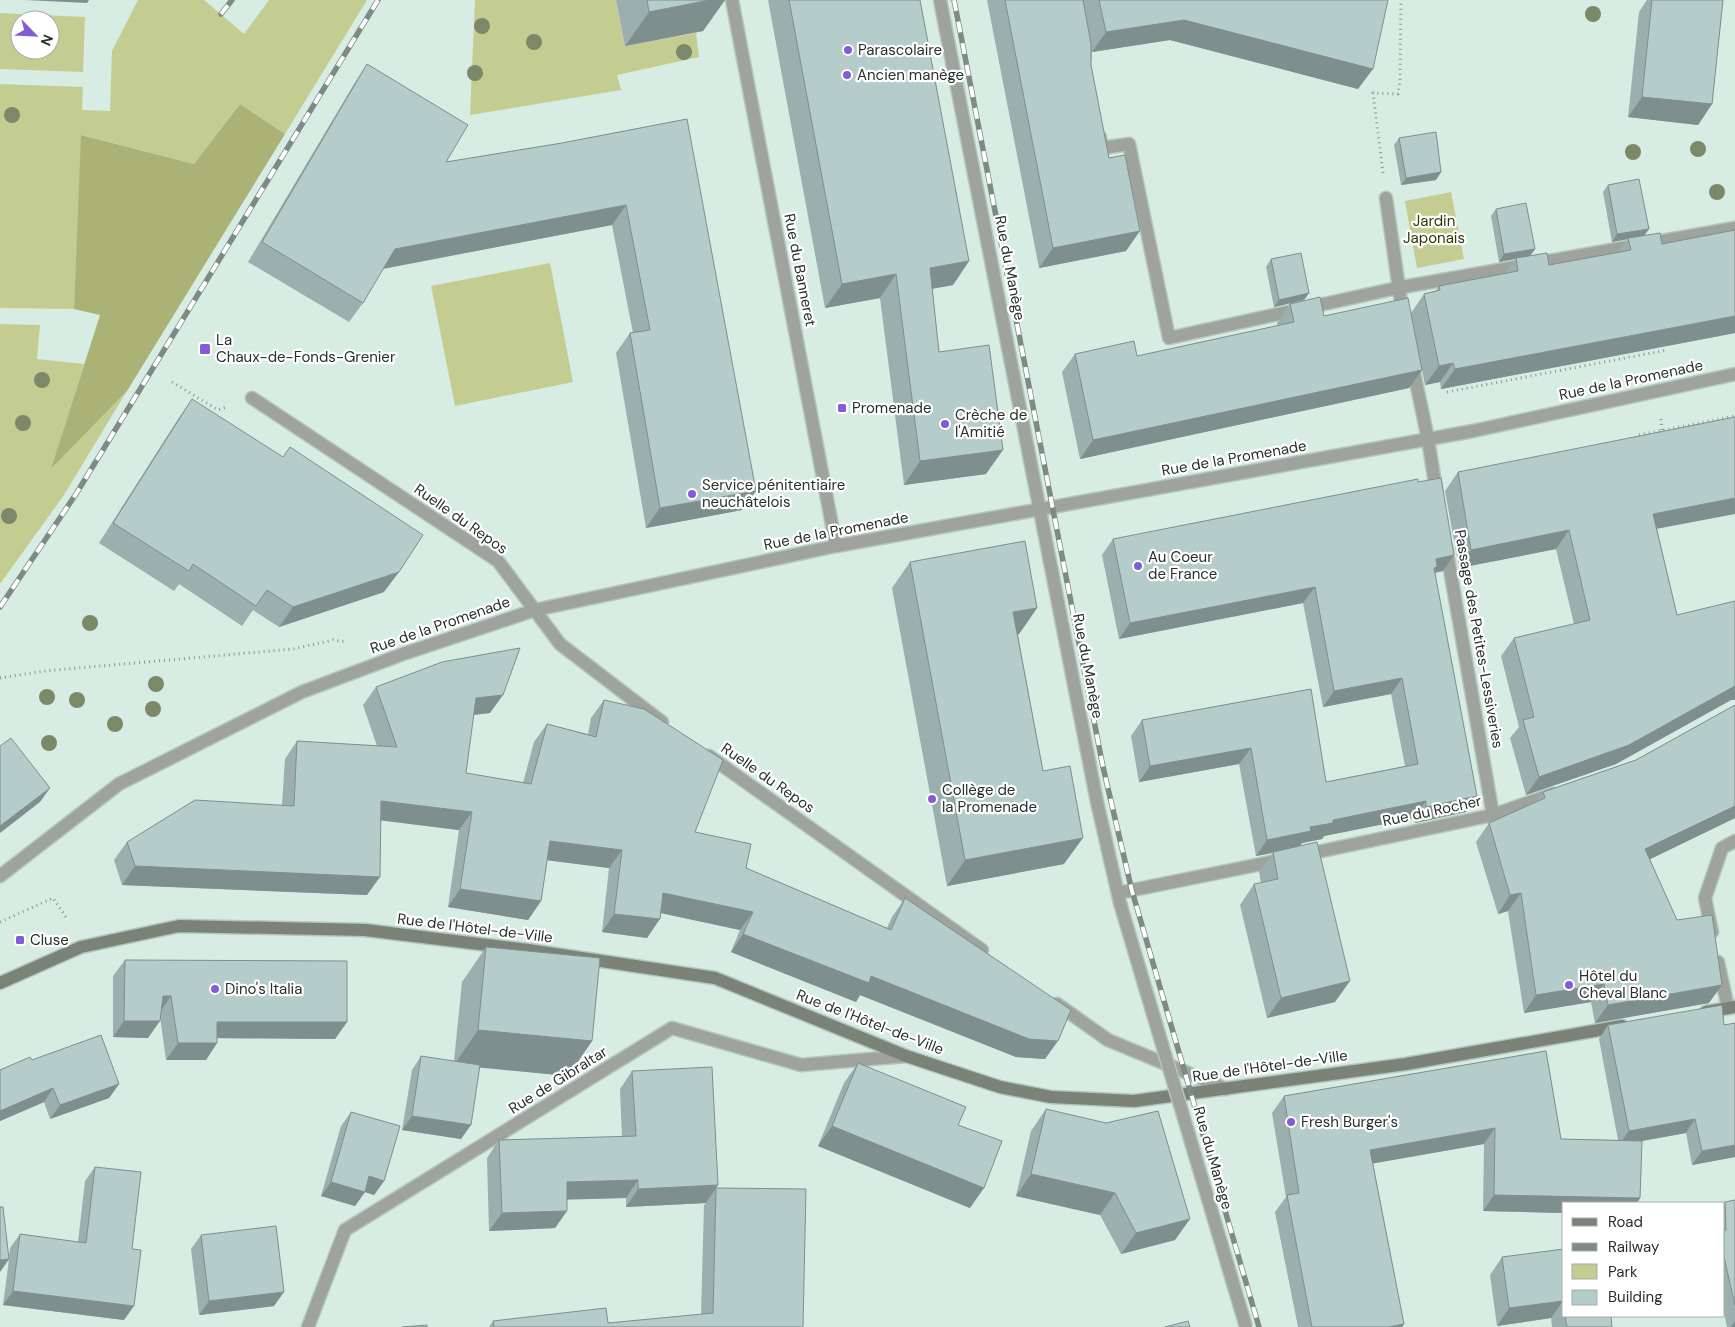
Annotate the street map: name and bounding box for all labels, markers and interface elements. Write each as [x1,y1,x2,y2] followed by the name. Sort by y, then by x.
[10,10,60,60] north arrow
[37,32,57,49] text: N
[858,40,942,60] place label: Parascolaire
[842,44,854,56] marker: Parascolaire
[857,65,964,85] place label: Ancien manège
[841,69,853,81] marker: Ancien manège
[1403,211,1465,248] park label: Jardin Japonais
[779,212,821,328] street label: Rue du Banneret
[990,214,1030,322] street label: Rue du Manège
[216,330,396,367] place label: La Chaux-de-Fonds-Grenier
[198,342,212,356] marker: La Chaux-de-Fonds-Grenier
[1557,355,1705,405] street label: Rue de la Promenade
[852,398,931,418] place label: Promenade
[836,402,848,414] marker: Promenade
[955,405,1027,442] place label: Crèche de l'Amitié
[939,418,951,430] marker: Crèche de l'Amitié
[1160,435,1308,481] street label: Rue de la Promenade
[702,475,845,512] place label: Service pénitentiaire neuchâtelois
[410,479,512,559] street label: Ruelle du Repos
[686,488,698,500] marker: Service pénitentiaire neuchâtelois
[762,507,910,555] street label: Rue de la Promenade
[1450,528,1508,750] street label: Passage des Petites-Lessiveries
[1148,547,1217,584] place label: Au Coeur de France
[1132,560,1144,572] marker: Au Coeur de France
[367,592,513,658] street label: Rue de la Promenade
[1068,612,1108,720] street label: Rue du Manège
[717,738,819,818] street label: Ruelle du Repos
[942,780,1037,817] place label: Collège de la Promenade
[1381,791,1484,831] street label: Rue du Rocher
[926,793,938,805] marker: Collège de la Promenade
[396,909,554,947] street label: Rue de l'Hôtel-de-Ville
[30,930,69,950] place label: Cluse
[14,934,26,946] marker: Cluse
[1579,966,1667,1003] place label: Hôtel du Cheval Blanc
[225,979,302,999] place label: Dino's Italia
[1563,979,1575,991] marker: Hôtel du Cheval Blanc
[209,983,221,995] marker: Dino's Italia
[793,985,947,1059] street label: Rue de l'Hôtel-de-Ville
[505,1041,612,1118] street label: Rue de Gibraltar
[1191,1045,1349,1087] street label: Rue de l'Hôtel-de-Ville
[1189,1104,1237,1212] street label: Rue du Manège
[1301,1112,1398,1132] place label: Fresh Burger's
[1285,1116,1297,1128] marker: Fresh Burger's
[1562,1202,1725,1317] legend
[1608,1212,1643,1232] text: Road
[1608,1237,1660,1257] text: Railway
[1608,1262,1638,1282] text: Park
[1608,1287,1663,1307] text: Building

